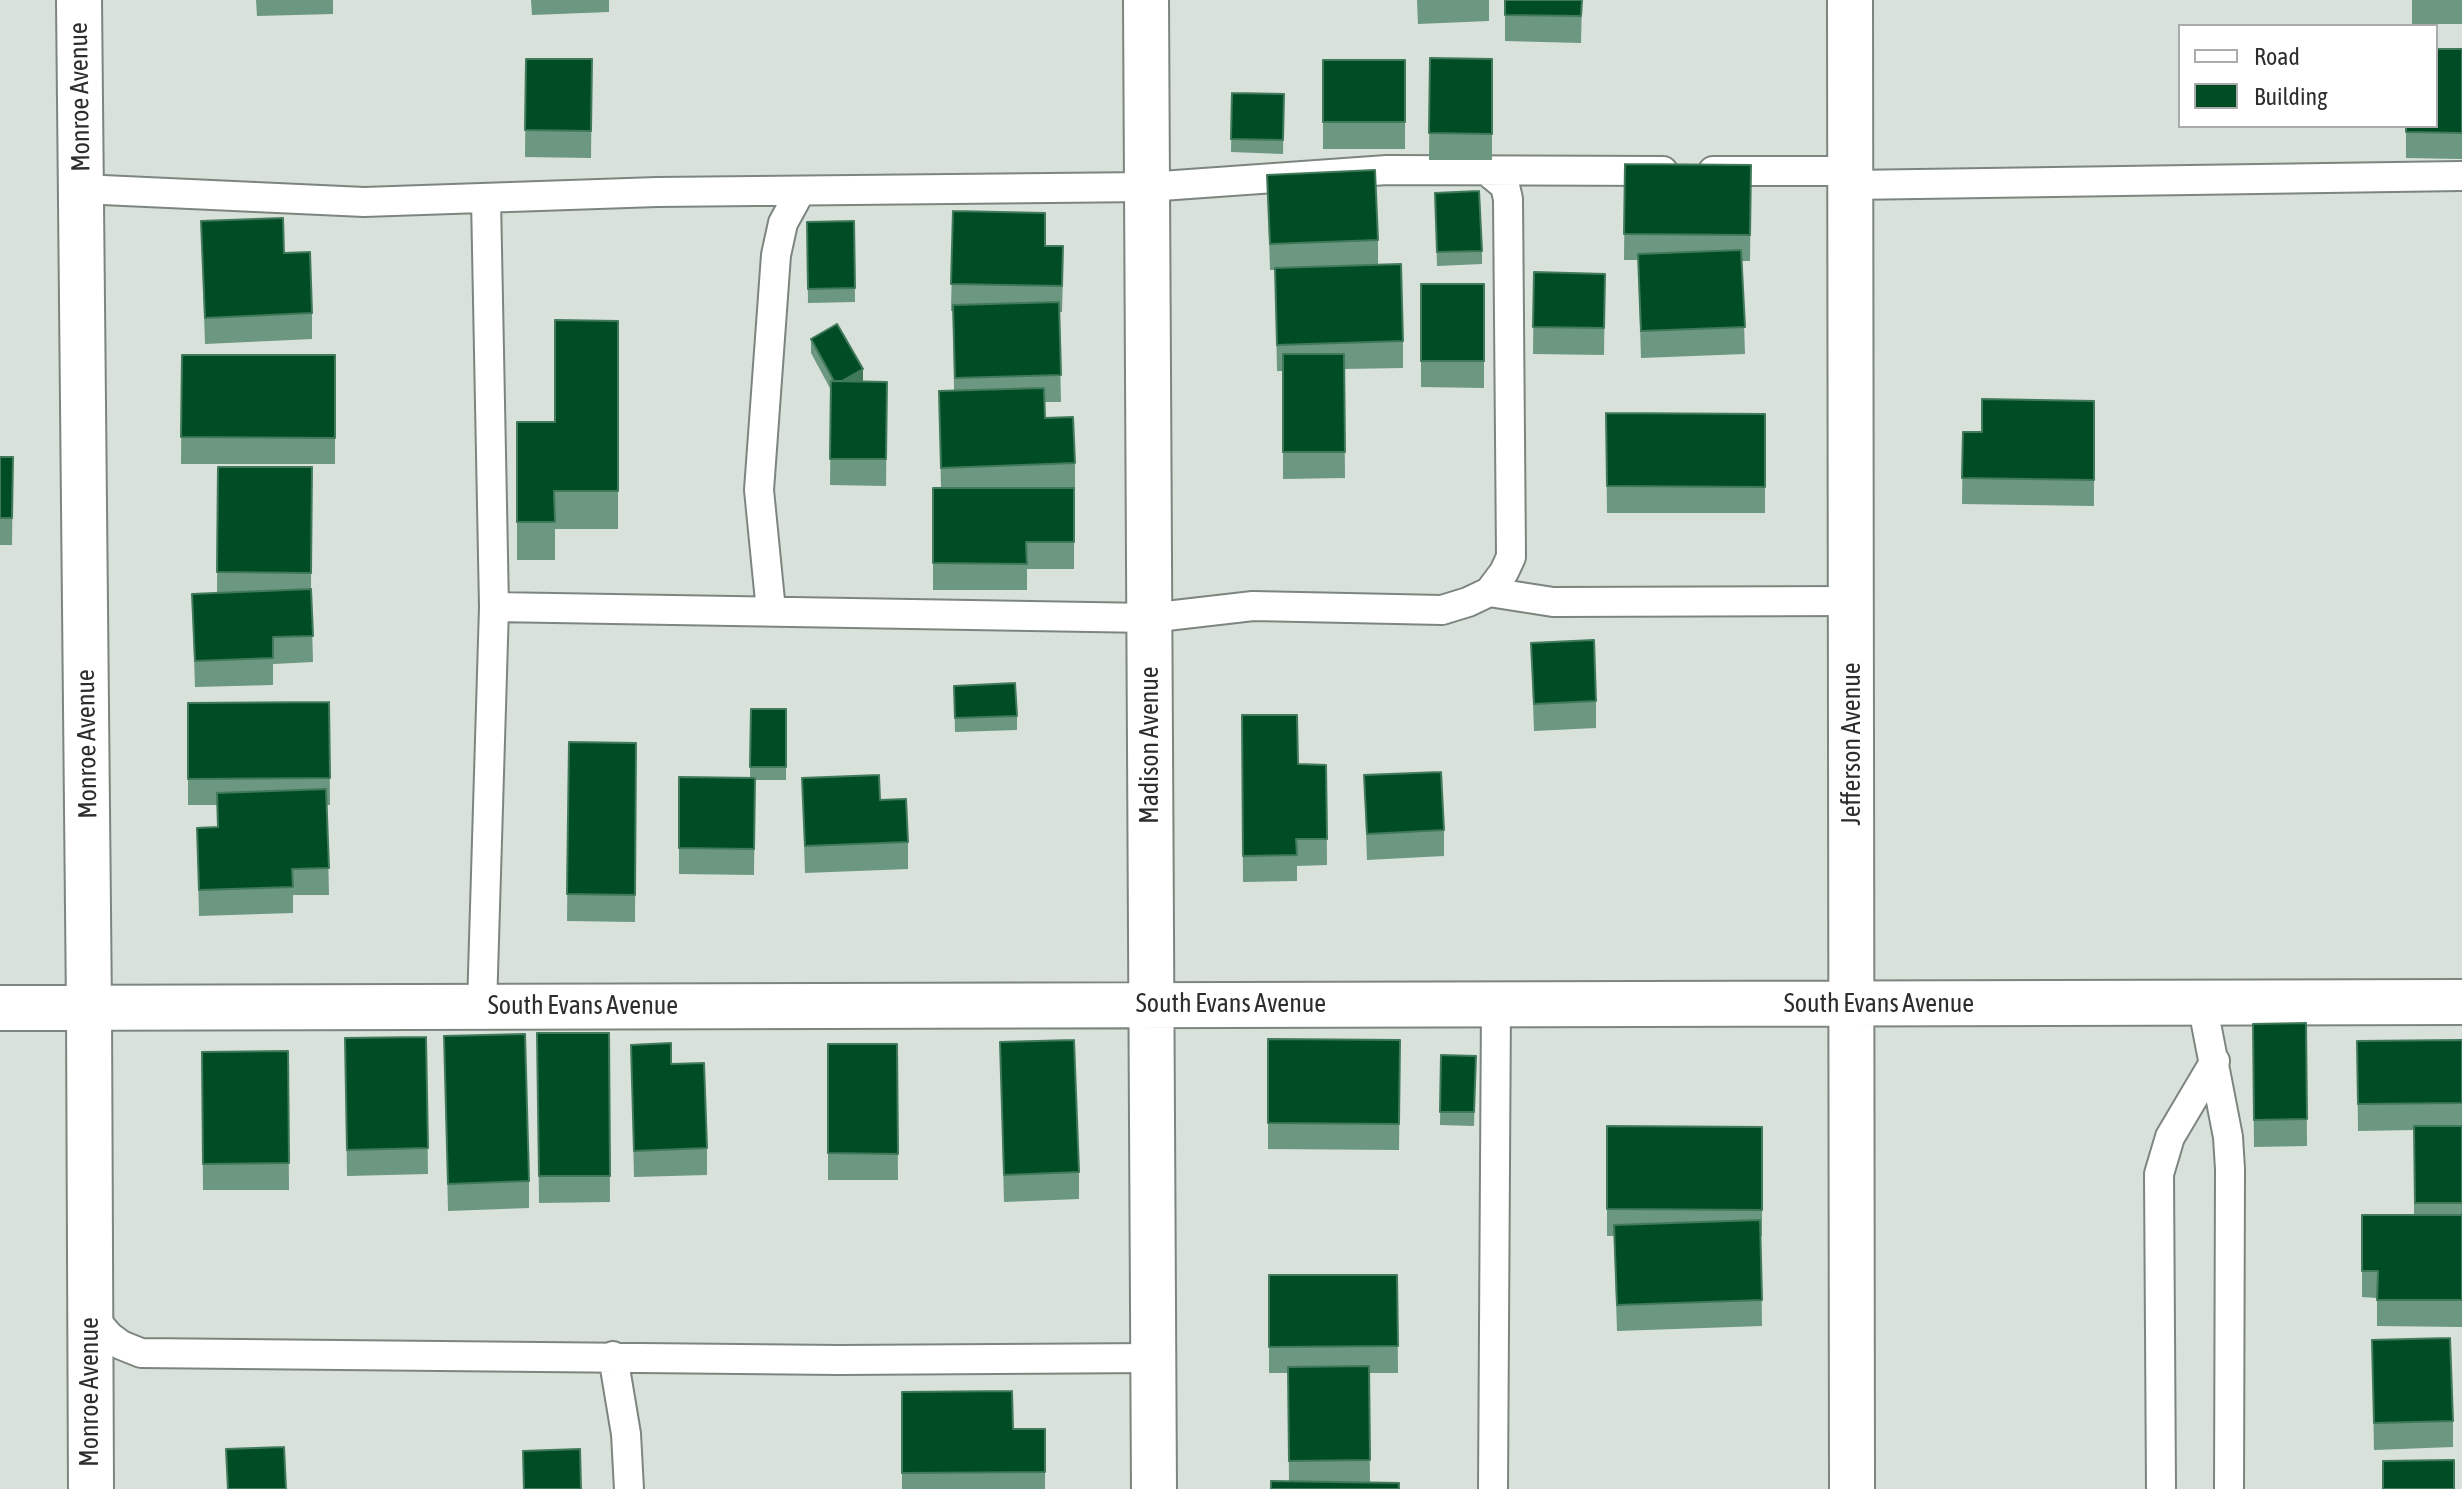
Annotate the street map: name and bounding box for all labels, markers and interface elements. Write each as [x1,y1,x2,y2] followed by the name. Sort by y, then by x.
[63,22,97,172] street label: Monroe Avenue
[2178,24,2438,128] legend
[2254,43,2300,70] text: Road
[2254,83,2327,110] text: Building
[1836,662,1868,826] street label: Jefferson Avenue
[1134,666,1166,824] street label: Madison Avenue
[70,669,104,819] street label: Monroe Avenue
[1136,988,1326,1020] street label: South Evans Avenue
[1784,988,1974,1020] street label: South Evans Avenue
[488,990,678,1022] street label: South Evans Avenue
[74,1317,106,1467] street label: Monroe Avenue

